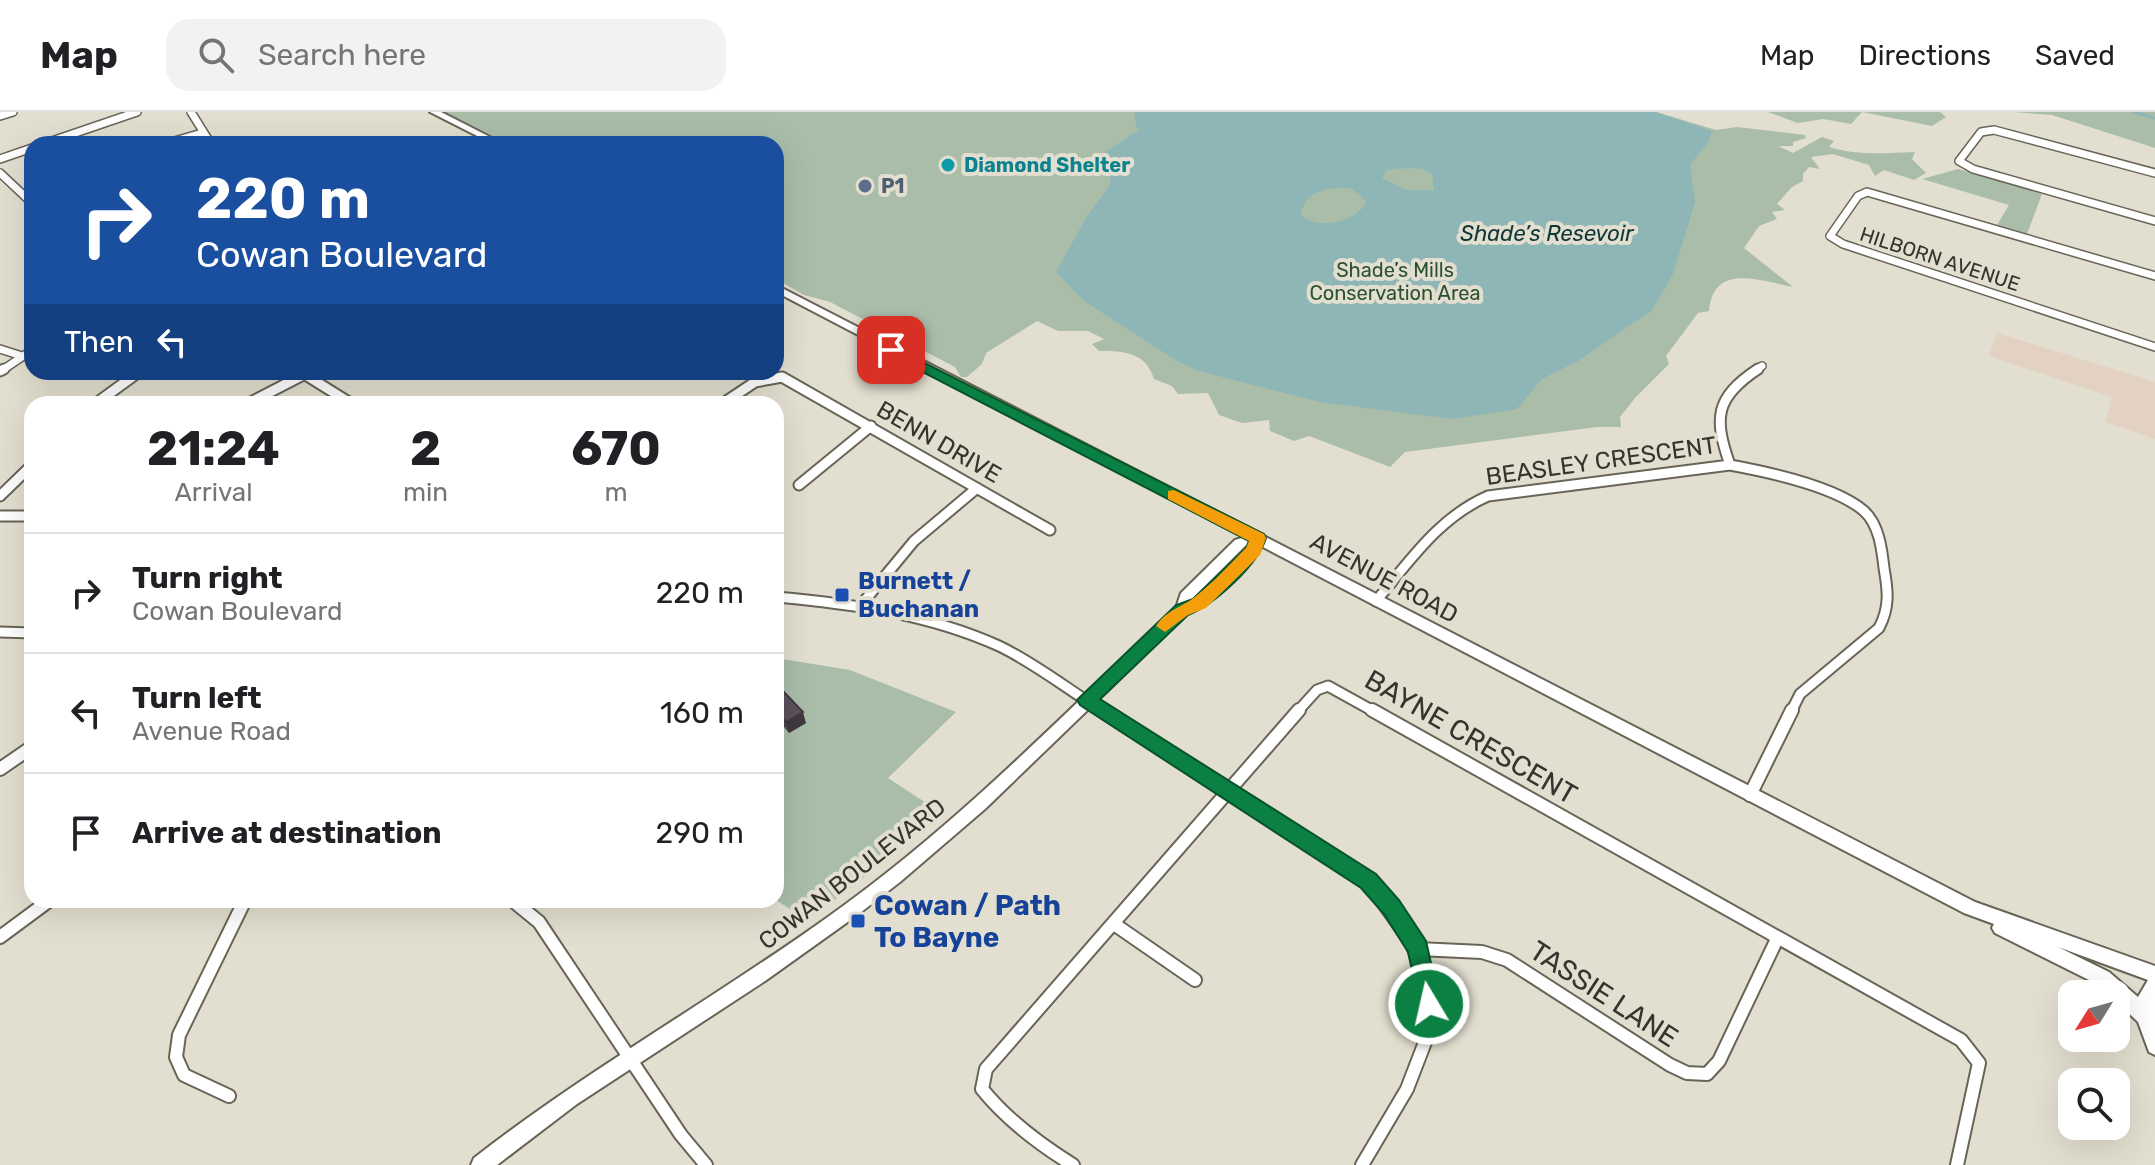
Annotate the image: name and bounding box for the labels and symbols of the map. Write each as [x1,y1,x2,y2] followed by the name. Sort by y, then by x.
[964,153,1130,177] place label: Diamond Shelter
[939,156,957,174] marker: Diamond Shelter
[881,174,904,198] place label: P1
[856,177,874,195] marker: P1
[1460,220,1635,247] water label: Shade’s Resevoir
[1857,222,2023,296] street label: HILBORN AVENUE
[1309,258,1481,305] park label: Shade’s Mills Conservation Area
[857,316,925,384] pin
[872,395,1006,489] street label: BENN DRIVE
[1484,431,1718,491] street label: BEASLEY CRESCENT
[1305,527,1463,629] street label: AVENUE ROAD
[858,567,979,623] place label: Burnett / Buchanan
[833,586,851,604] marker: Burnett / Buchanan
[1359,663,1583,811] street label: BAYNE CRESCENT
[753,792,951,956] street label: COWAN BOULEVARD
[874,889,1061,954] place label: Cowan / Path To Bayne
[849,912,867,930] marker: Cowan / Path To Bayne
[1524,934,1684,1054] street label: TASSIE LANE
[1387,962,1471,1046] position arrow
[2058,980,2130,1052] north arrow

